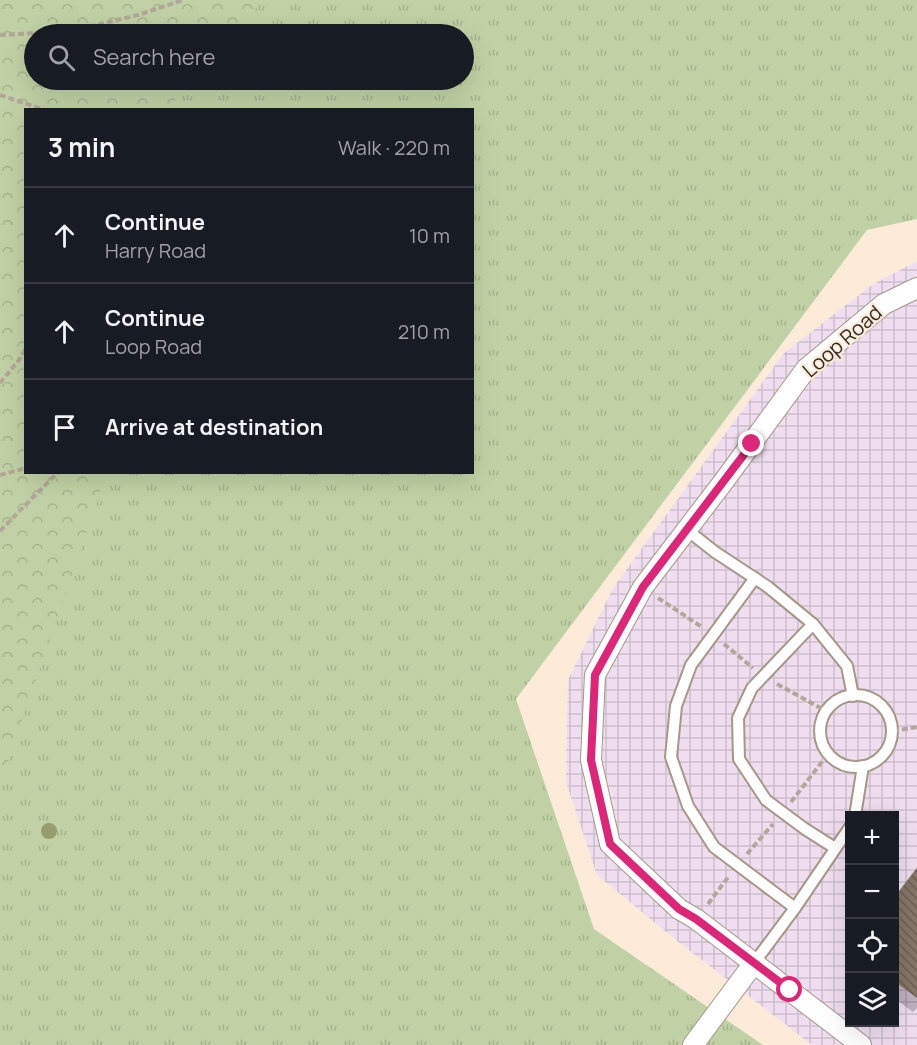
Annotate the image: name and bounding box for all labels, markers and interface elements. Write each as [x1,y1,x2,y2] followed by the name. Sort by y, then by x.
[24,24,474,90] search box
[45,41,78,74] icon: search
[93,42,215,72] text: Search here
[48,129,115,165] text: 3 min
[338,134,450,161] text: Walk · 220 m
[105,207,205,237] text: Continue
[48,219,81,252] icon: ahead
[409,222,450,249] text: 10 m
[105,237,206,264] text: Harry Road
[796,299,888,383] street label: Loop Road
[105,303,205,333] text: Continue
[48,315,81,348] icon: ahead
[398,318,450,345] text: 210 m
[105,333,202,360] text: Loop Road
[48,411,81,444] icon: arrive
[105,412,323,442] text: Arrive at destination
[738,430,764,456] route end
[845,811,899,1027] map controls
[845,811,899,865] button: +
[845,865,899,919] button: −
[845,919,899,973] button: locate
[845,973,899,1027] button: layers
[776,976,802,1002] route start

